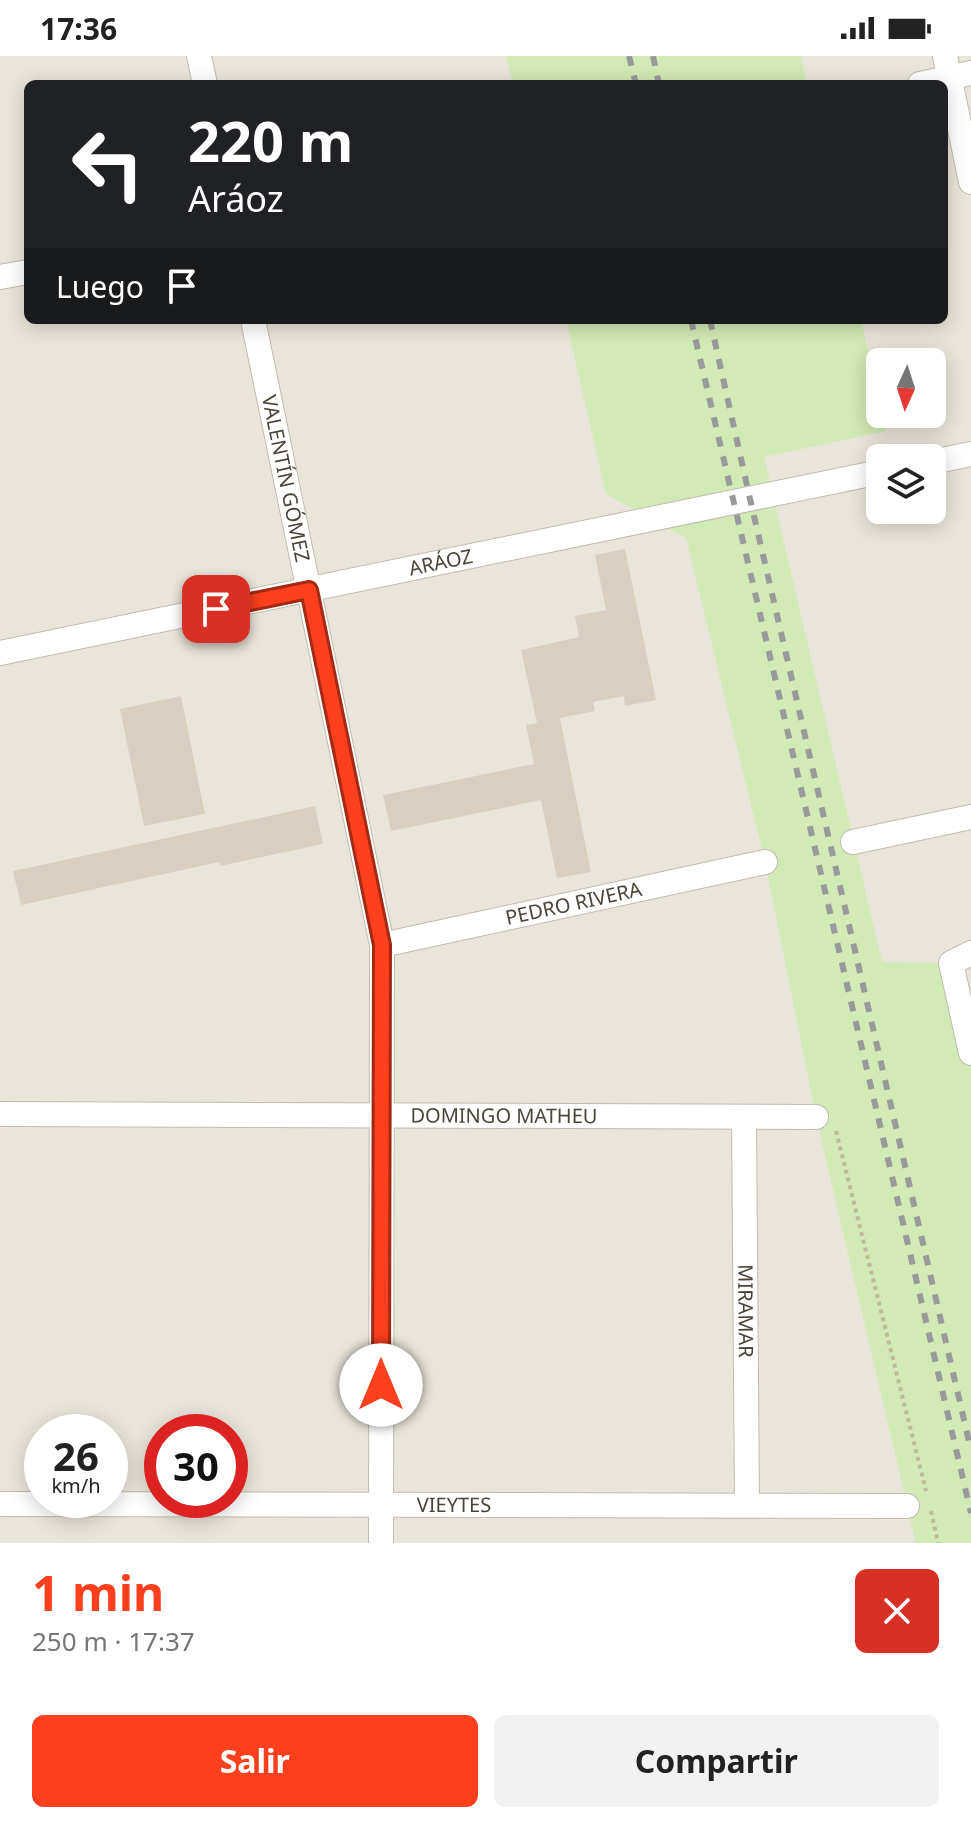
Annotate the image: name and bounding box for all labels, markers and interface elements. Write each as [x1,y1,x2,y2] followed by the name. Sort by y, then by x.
[40,8,117,49] text: 17:36
[188,102,353,178] text: 220 m
[56,112,160,216] icon: left
[188,174,284,223] text: Aráoz
[160,264,204,308] icon: arrive
[56,266,144,307] text: Luego
[866,348,946,428] north arrow
[866,348,946,524] map controls
[256,393,317,565] street label: VALENTÍN GÓMEZ
[866,444,946,524] button: layers
[406,542,475,582] street label: ARÁOZ
[182,575,250,643] pin
[194,587,238,631] icon: arrive
[503,875,644,931] street label: PEDRO RIVERA
[410,1102,598,1129] street label: DOMINGO MATHEU
[732,1264,760,1358] street label: MIRAMAR
[339,1343,423,1427] position arrow
[144,1414,248,1518] speed limit sign: 30
[53,1428,99,1483] text: 26
[51,1472,101,1499] text: km/h
[417,1491,491,1518] street label: VIEYTES
[32,1560,164,1625] text: 1 min
[855,1569,939,1653] button: close
[32,1623,195,1659] text: 250 m · 17:37
[32,1715,478,1807] button: Salir
[494,1715,939,1807] button: Compartir

